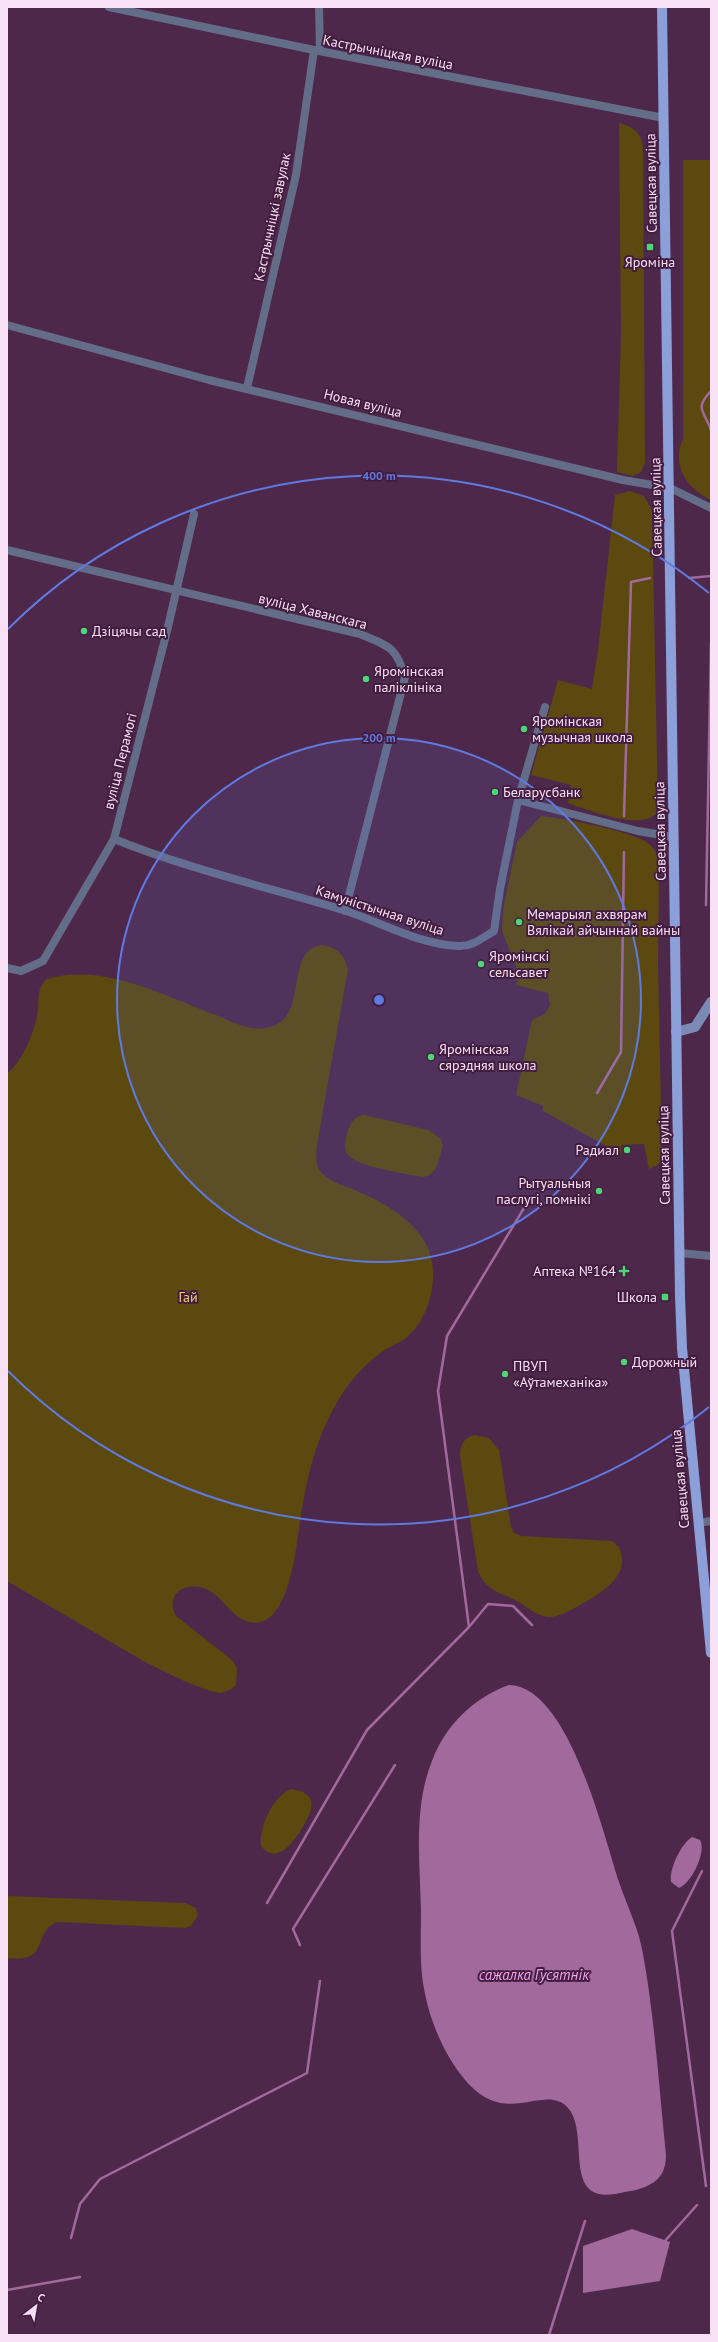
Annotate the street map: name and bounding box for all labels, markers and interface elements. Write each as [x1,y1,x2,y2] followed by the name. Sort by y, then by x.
[321,31,455,73] street label: Кастрычніцкая вуліца
[641,133,661,233] street label: Савецкая вуліца
[250,151,294,283] street label: Кастрычніцкі завулак
[645,242,655,252] marker: Яроміна
[625,253,675,271] place label: Яроміна
[322,385,404,421] street label: Новая вуліца
[646,457,666,557] street label: Савецкая вуліца
[362,468,396,483] text: 400 m
[257,589,369,633] street label: вуліца Хаванскага
[92,622,167,640] place label: Дзіцячы сад
[79,626,89,636] marker: Дзіцячы сад
[374,662,444,696] place label: Яромінская паліклініка
[361,674,371,684] marker: Яромінская паліклініка
[99,711,141,811] street label: вуліца Перамогі
[532,712,633,746] place label: Яромінская музычная школа
[519,724,529,734] marker: Яромінская музычная школа
[362,730,396,745] text: 200 m
[650,781,670,881] street label: Савецкая вуліца
[503,783,581,801] place label: Беларусбанк
[490,787,500,797] marker: Беларусбанк
[314,881,446,939] street label: Камуністычная вуліца
[527,905,680,939] place label: Мемарыял ахвярам Вялікай айчыннай вайны
[514,917,524,927] marker: Мемарыял ахвярам Вялікай айчыннай вайны
[489,947,549,981] place label: Яромінскі сельсавет
[476,959,486,969] marker: Яромінскі сельсавет
[372,993,386,1007] centre of rings
[439,1040,536,1074] place label: Яромінская сярэдняя школа
[426,1052,436,1062] marker: Яромінская сярэдняя школа
[654,1105,674,1205] street label: Савецкая вуліца
[576,1141,619,1159] place label: Радиал
[622,1145,632,1155] marker: Радиал
[496,1174,591,1208] place label: Рытуальныя паслугі, помнікі
[594,1186,604,1196] marker: Рытуальныя паслугі, помнікі
[533,1262,616,1280] place label: Аптека №164
[619,1266,629,1276] marker: Аптека №164
[178,1288,198,1306] park label: Гай
[617,1288,657,1306] place label: Школа
[660,1292,670,1302] marker: Школа
[632,1353,697,1371] place label: Дорожный
[513,1357,608,1391] place label: ПВУП «Аўтамеханіка»
[619,1357,629,1367] marker: Дорожный
[500,1369,510,1379] marker: ПВУП «Аўтамеханіка»
[667,1429,693,1529] street label: Савецкая вуліца
[479,1965,590,1984] water label: сажалка Гусятнік
[16,2286,56,2326] north arrow
[35,2290,47,2305] text: С

